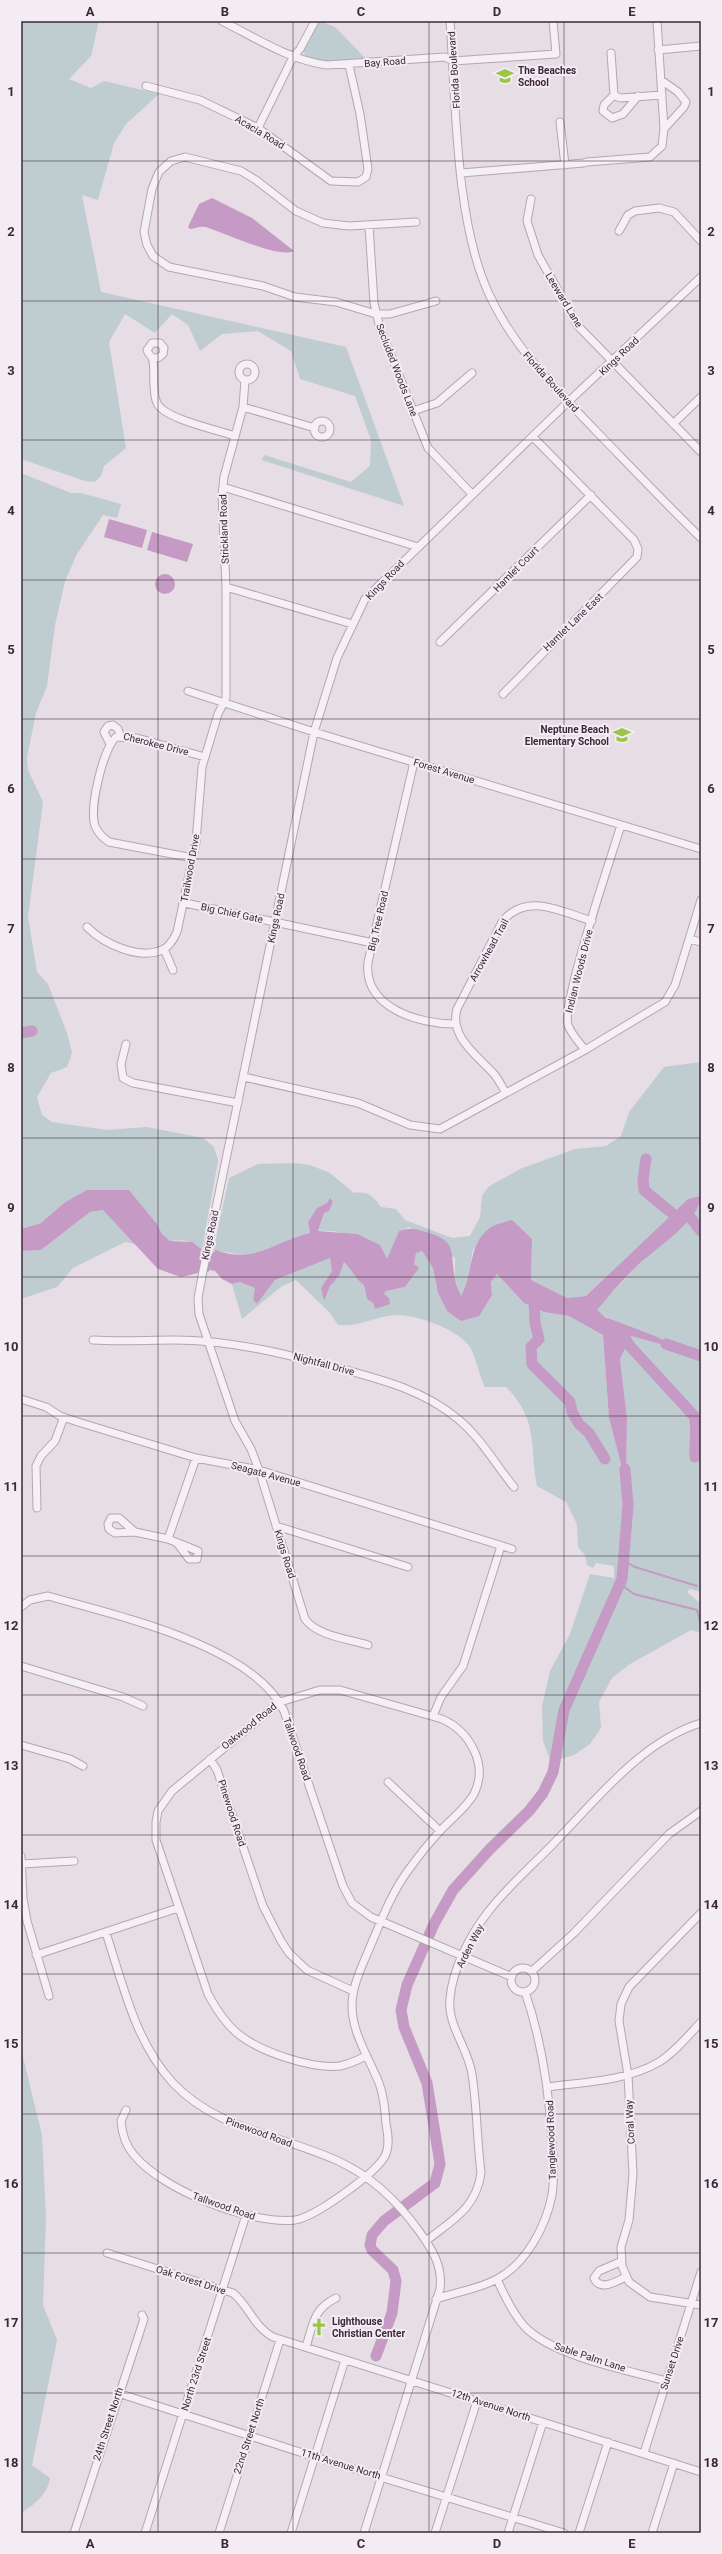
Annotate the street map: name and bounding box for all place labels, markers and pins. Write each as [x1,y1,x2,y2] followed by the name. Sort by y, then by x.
[518,65,576,88] place label: The Beaches School
[495,66,515,86] school or university icon: The Beaches School
[525,724,609,747] place label: Neptune Beach Elementary School
[612,725,632,745] school or university icon: Neptune Beach Elementary School
[332,2316,405,2339] place label: Lighthouse Christian Center
[309,2317,329,2337] church icon: Lighthouse Christian Center

